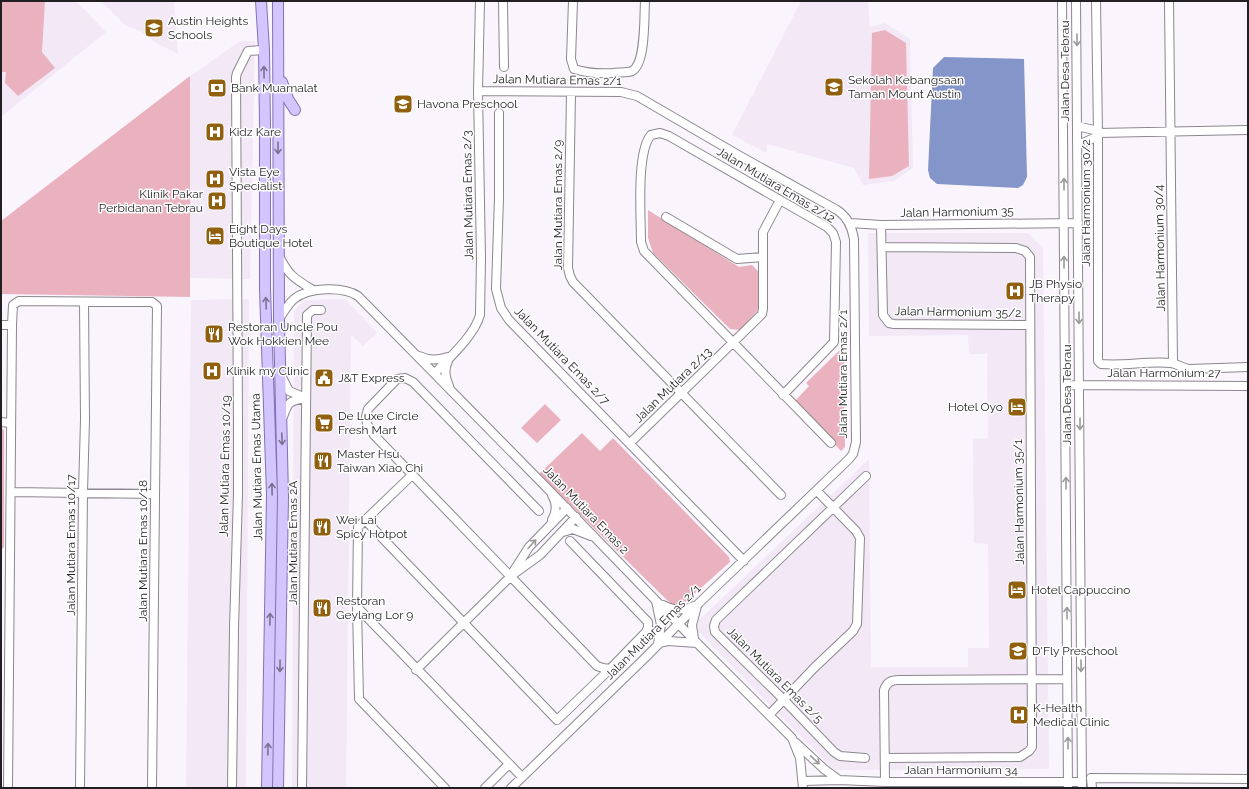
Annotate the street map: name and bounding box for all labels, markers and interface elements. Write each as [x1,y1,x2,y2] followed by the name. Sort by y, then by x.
[168,14,248,42] place label: Austin Heights Schools
[143,17,165,39] school or university icon: Austin Heights Schools
[1058,20,1072,122] street label: Jalan Desa Tebrau
[1073,33,1081,46] one-way arrow
[261,66,268,79] one-way arrow
[493,72,621,88] street label: Jalan Mutiara Emas 2/1
[848,73,964,101] place label: Sekolah Kebangsaan Taman Mount Austin
[823,76,845,98] school or university icon: Sekolah Kebangsaan Taman Mount Austin
[206,77,228,99] bank icon: Bank Muamalat
[231,81,318,95] place label: Bank Muamalat
[392,93,414,115] school or university icon: Havona Preschool
[417,97,518,111] place label: Havona Preschool
[204,121,226,143] hospital icon: Kidz Kare
[229,125,281,139] place label: Kidz Kare
[460,130,476,260] street label: Jalan Mutiara Emas 2/3
[1079,139,1093,267] street label: Jalan Harmonium 30/2
[551,140,565,270] street label: Jalan Mutiara Emas 2/9
[274,141,282,154] one-way arrow
[715,144,837,226] street label: Jalan Mutiara Emas 2/12
[229,165,282,193] place label: Vista Eye Specialist
[204,168,226,190] hospital icon: Vista Eye Specialist
[1060,178,1068,191] one-way arrow
[1152,184,1168,312] street label: Jalan Harmonium 30/4
[99,187,204,215] place label: Klinik Pakar Perbidanan Tebrau
[206,190,228,212] hospital icon: Klinik Pakar Perbidanan Tebrau
[900,204,1014,220] street label: Jalan Harmonium 35
[229,222,313,250] place label: Eight Days Boutique Hotel
[204,225,226,247] hotel icon: Eight Days Boutique Hotel
[1060,256,1068,269] one-way arrow
[1029,277,1082,305] place label: JB Physio Therapy
[1004,280,1026,302] hospital icon: JB Physio Therapy
[262,297,270,310] one-way arrow
[512,304,613,408] street label: Jalan Mutiara Emas 2/7
[894,304,1022,320] street label: Jalan Harmonium 35/2
[836,310,850,438] street label: Jalan Mutiara Emas 2/1
[1075,311,1083,324] one-way arrow
[228,320,338,348] place label: Restoran Uncle Pou Wok Hokkien Mee
[203,323,225,345] restaurant icon: Restoran Uncle Pou Wok Hokkien Mee
[1060,344,1074,446] street label: Jalan Desa Tebrau
[632,345,714,425] street label: Jalan Mutiara 2/13
[201,360,223,382] hospital icon: Klinik my Clinic
[226,364,309,378] place label: Klinik my Clinic
[1107,366,1221,380] street label: Jalan Harmonium 27
[313,367,335,389] public building icon: J&T Express
[338,371,405,385] place label: J&T Express
[249,393,265,541] street label: Jalan Mutiara Emas Utama
[217,395,233,537] street label: Jalan Mutiara Emas 10/19
[1006,396,1028,418] hotel icon: Hotel Oyo
[948,400,1003,414] place label: Hotel Oyo
[338,409,418,437] place label: De Luxe Circle Fresh Mart
[313,412,335,434] supermarket icon: De Luxe Circle Fresh Mart
[1076,417,1084,430] one-way arrow
[278,432,286,445] one-way arrow
[1011,439,1027,565] street label: Jalan Harmonium 35/1
[337,447,423,475] place label: Master Hsu Taiwan Xiao Chi
[312,450,334,472] restaurant icon: Master Hsu Taiwan Xiao Chi
[540,463,632,557] street label: Jalan Mutiara Emas 2
[64,474,78,616] street label: Jalan Mutiara Emas 10/17
[1062,477,1070,490] one-way arrow
[136,480,150,622] street label: Jalan Mutiara Emas 10/18
[286,481,300,605] street label: Jalan Mutiara Emas 2A
[268,483,276,496] one-way arrow
[336,513,407,541] place label: Wei Lai Spicy Hotpot
[311,516,333,538] restaurant icon: Wei Lai Spicy Hotpot
[528,539,537,549] one-way arrow
[1006,579,1028,601] hotel icon: Hotel Cappuccino
[603,582,703,682] street label: Jalan Mutiara Emas 2/1
[1031,583,1130,597] place label: Hotel Cappuccino
[336,594,413,622] place label: Restoran Geylang Lor 9
[311,597,333,619] restaurant icon: Restoran Geylang Lor 9
[1063,607,1071,620] one-way arrow
[266,613,274,626] one-way arrow
[724,624,826,726] street label: Jalan Mutiara Emas 2/5
[1007,640,1029,662] school or university icon: D'Fly Preschool
[1032,644,1119,658] place label: D'Fly Preschool
[276,659,284,672] one-way arrow
[1077,659,1085,672] one-way arrow
[1033,701,1110,729] place label: K-Health Medical Clinic
[1008,704,1030,726] hospital icon: K-Health Medical Clinic
[1064,737,1072,750] one-way arrow
[264,743,272,756] one-way arrow
[810,756,820,765] one-way arrow
[904,763,1018,777] street label: Jalan Harmonium 34

